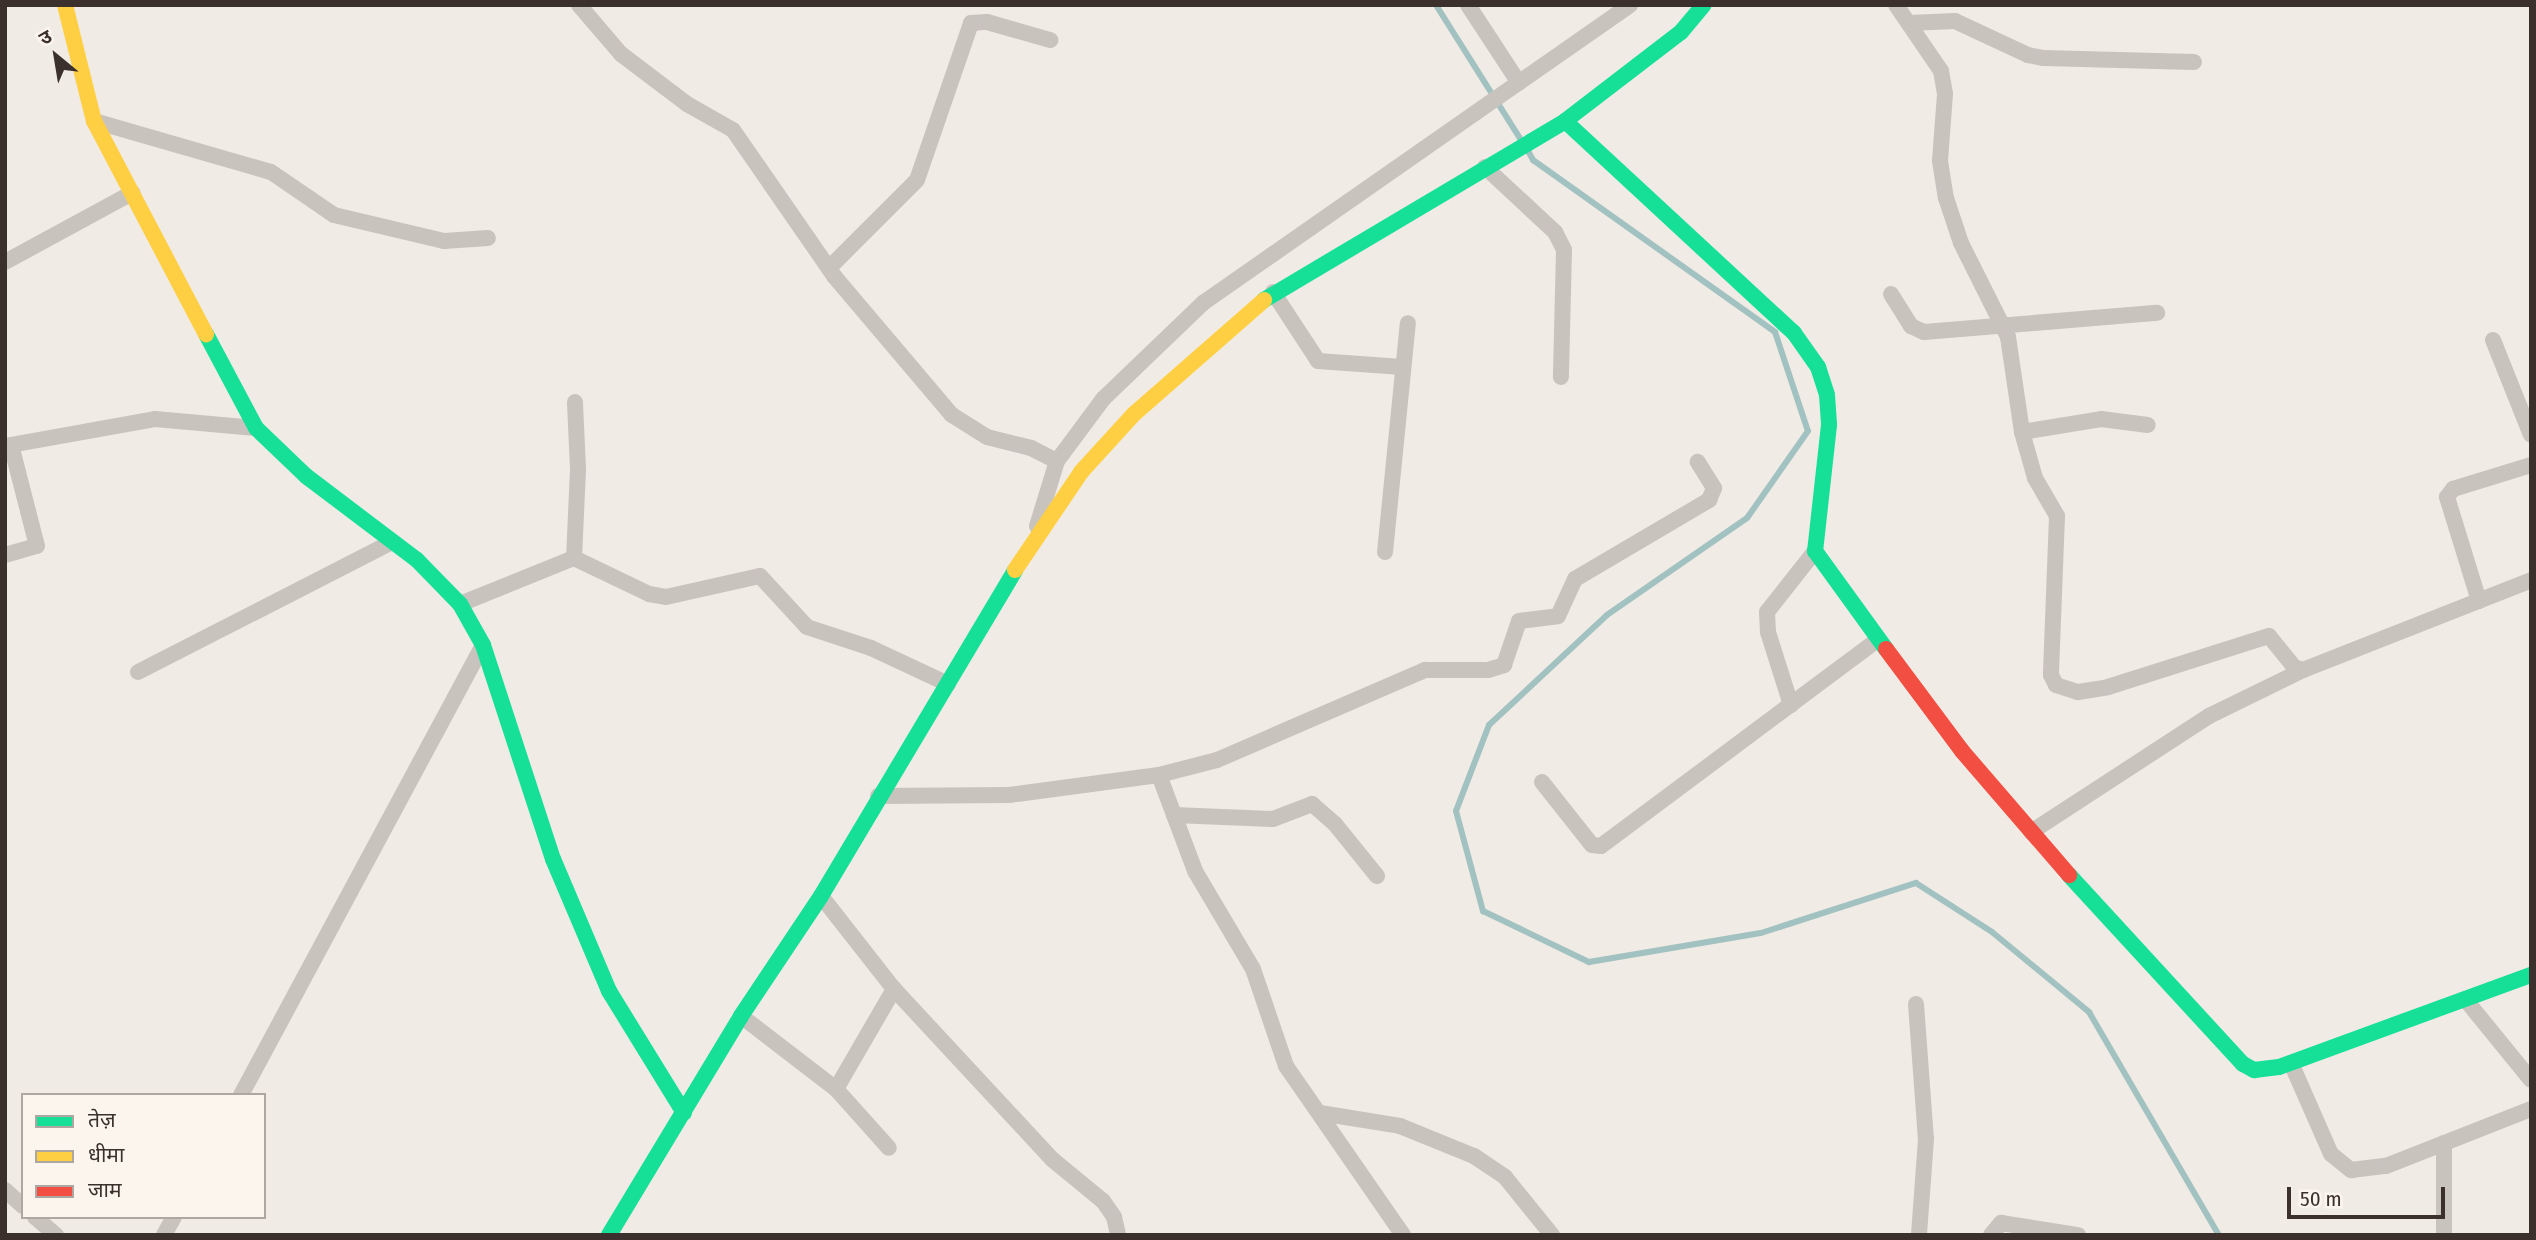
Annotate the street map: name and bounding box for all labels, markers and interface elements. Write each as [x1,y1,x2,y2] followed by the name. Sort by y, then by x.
[21,21,91,91] north arrow
[35,25,56,50] text: उ
[21,1093,266,1219] legend
[88,1107,116,1133] text: तेज़
[88,1142,124,1168] text: धीमा
[2291,1174,2448,1218] scale bar
[88,1177,122,1203] text: जाम
[2300,1186,2342,1212] text: 50 m

